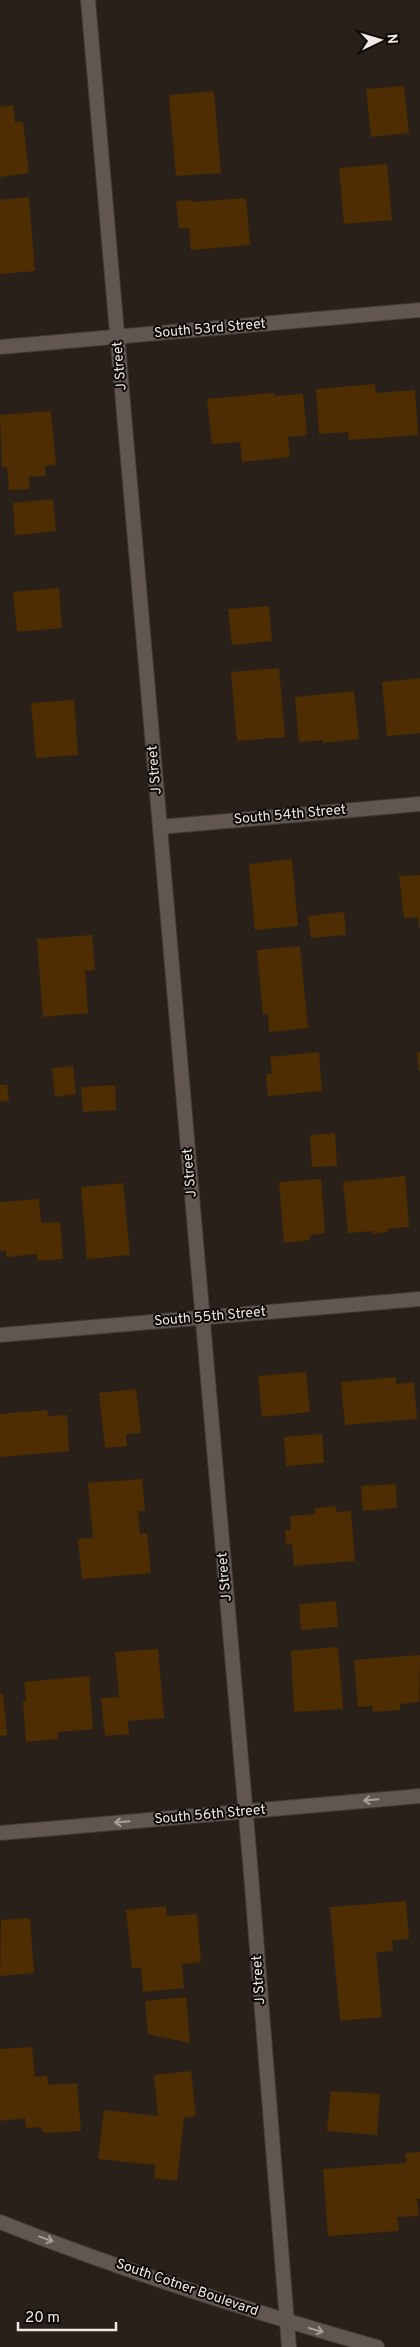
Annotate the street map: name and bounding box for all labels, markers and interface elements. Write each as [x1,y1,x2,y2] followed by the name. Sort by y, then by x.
[355,15,405,65] north arrow
[383,33,400,45] text: N
[153,316,267,342] street label: South 53rd Street
[109,341,131,391] street label: J Street
[144,745,166,795] street label: J Street
[233,802,347,828] street label: South 54th Street
[179,1148,201,1198] street label: J Street
[153,1304,267,1330] street label: South 55th Street
[214,1552,236,1602] street label: J Street
[364,1796,380,1805] one-way arrow
[154,1802,266,1828] street label: South 56th Street
[115,1817,131,1827] one-way arrow
[249,1955,269,2005] street label: J Street
[37,2235,53,2244] one-way arrow
[114,2256,260,2320] street label: South Cotner Boulevard
[18,2300,115,2332] scale bar
[25,2309,60,2328] text: 20 m
[307,2326,323,2335] one-way arrow

